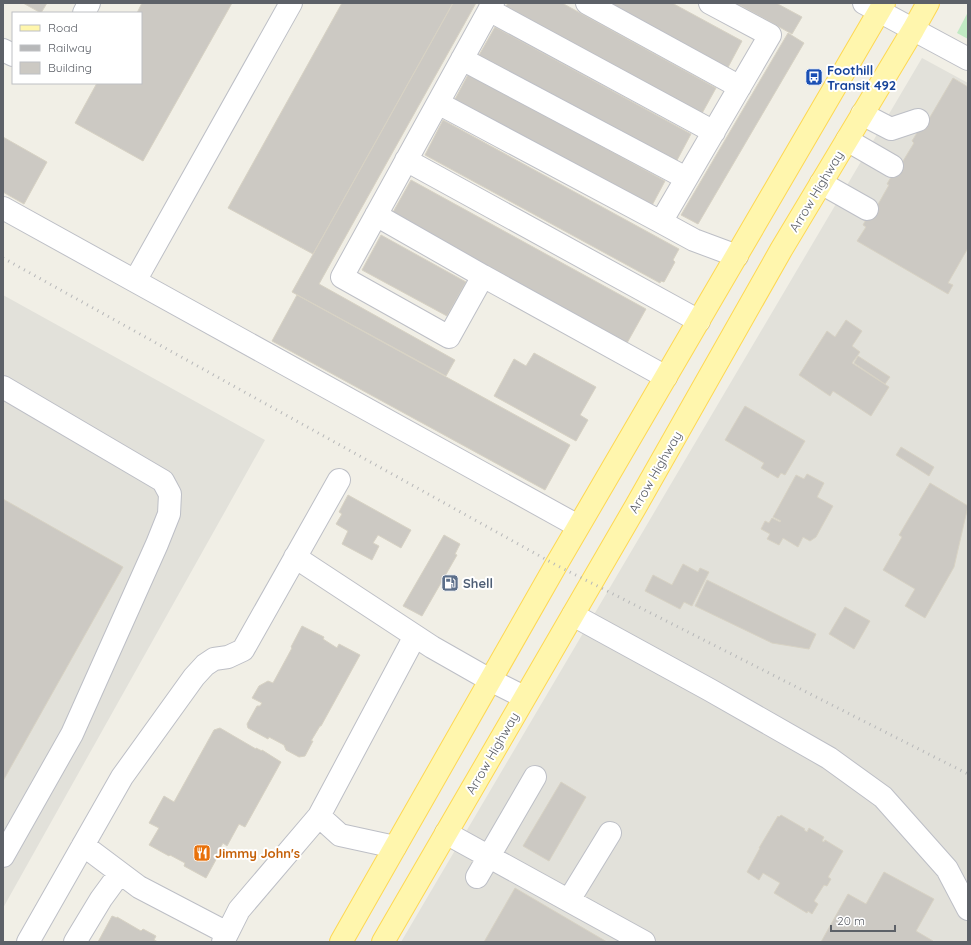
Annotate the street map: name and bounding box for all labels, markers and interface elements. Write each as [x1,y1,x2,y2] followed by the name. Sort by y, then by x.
[12,12,142,84] legend
[48,20,78,35] text: Road
[48,40,92,55] text: Railway
[48,60,92,75] text: Building
[827,62,896,93] place label: Foothill Transit 492
[804,67,824,87] bus stop icon: Foothill Transit 492
[785,147,847,235] street label: Arrow Highway
[625,428,685,516] street label: Arrow Highway
[440,573,460,593] fuel station icon: Shell
[463,575,493,591] place label: Shell
[462,709,522,797] street label: Arrow Highway
[192,843,212,863] restaurant icon: Jimmy John's
[215,845,300,861] place label: Jimmy John's
[831,907,895,933] scale bar
[837,913,865,928] text: 20 m

